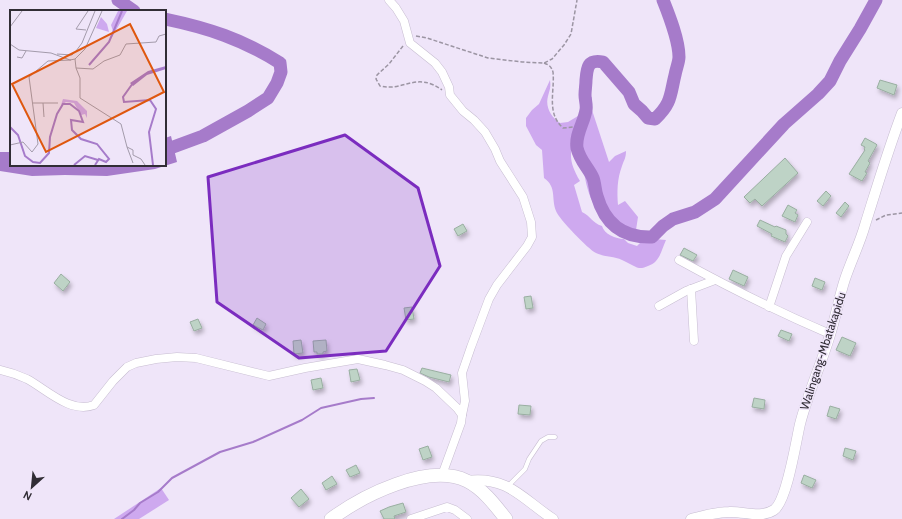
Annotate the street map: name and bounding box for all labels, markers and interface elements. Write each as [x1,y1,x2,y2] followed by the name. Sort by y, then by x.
[10,10,166,166] inset map
[796,290,849,412] street label: Walingang-Mbatakapidu
[12,467,52,507] north arrow
[21,488,34,504] text: N

